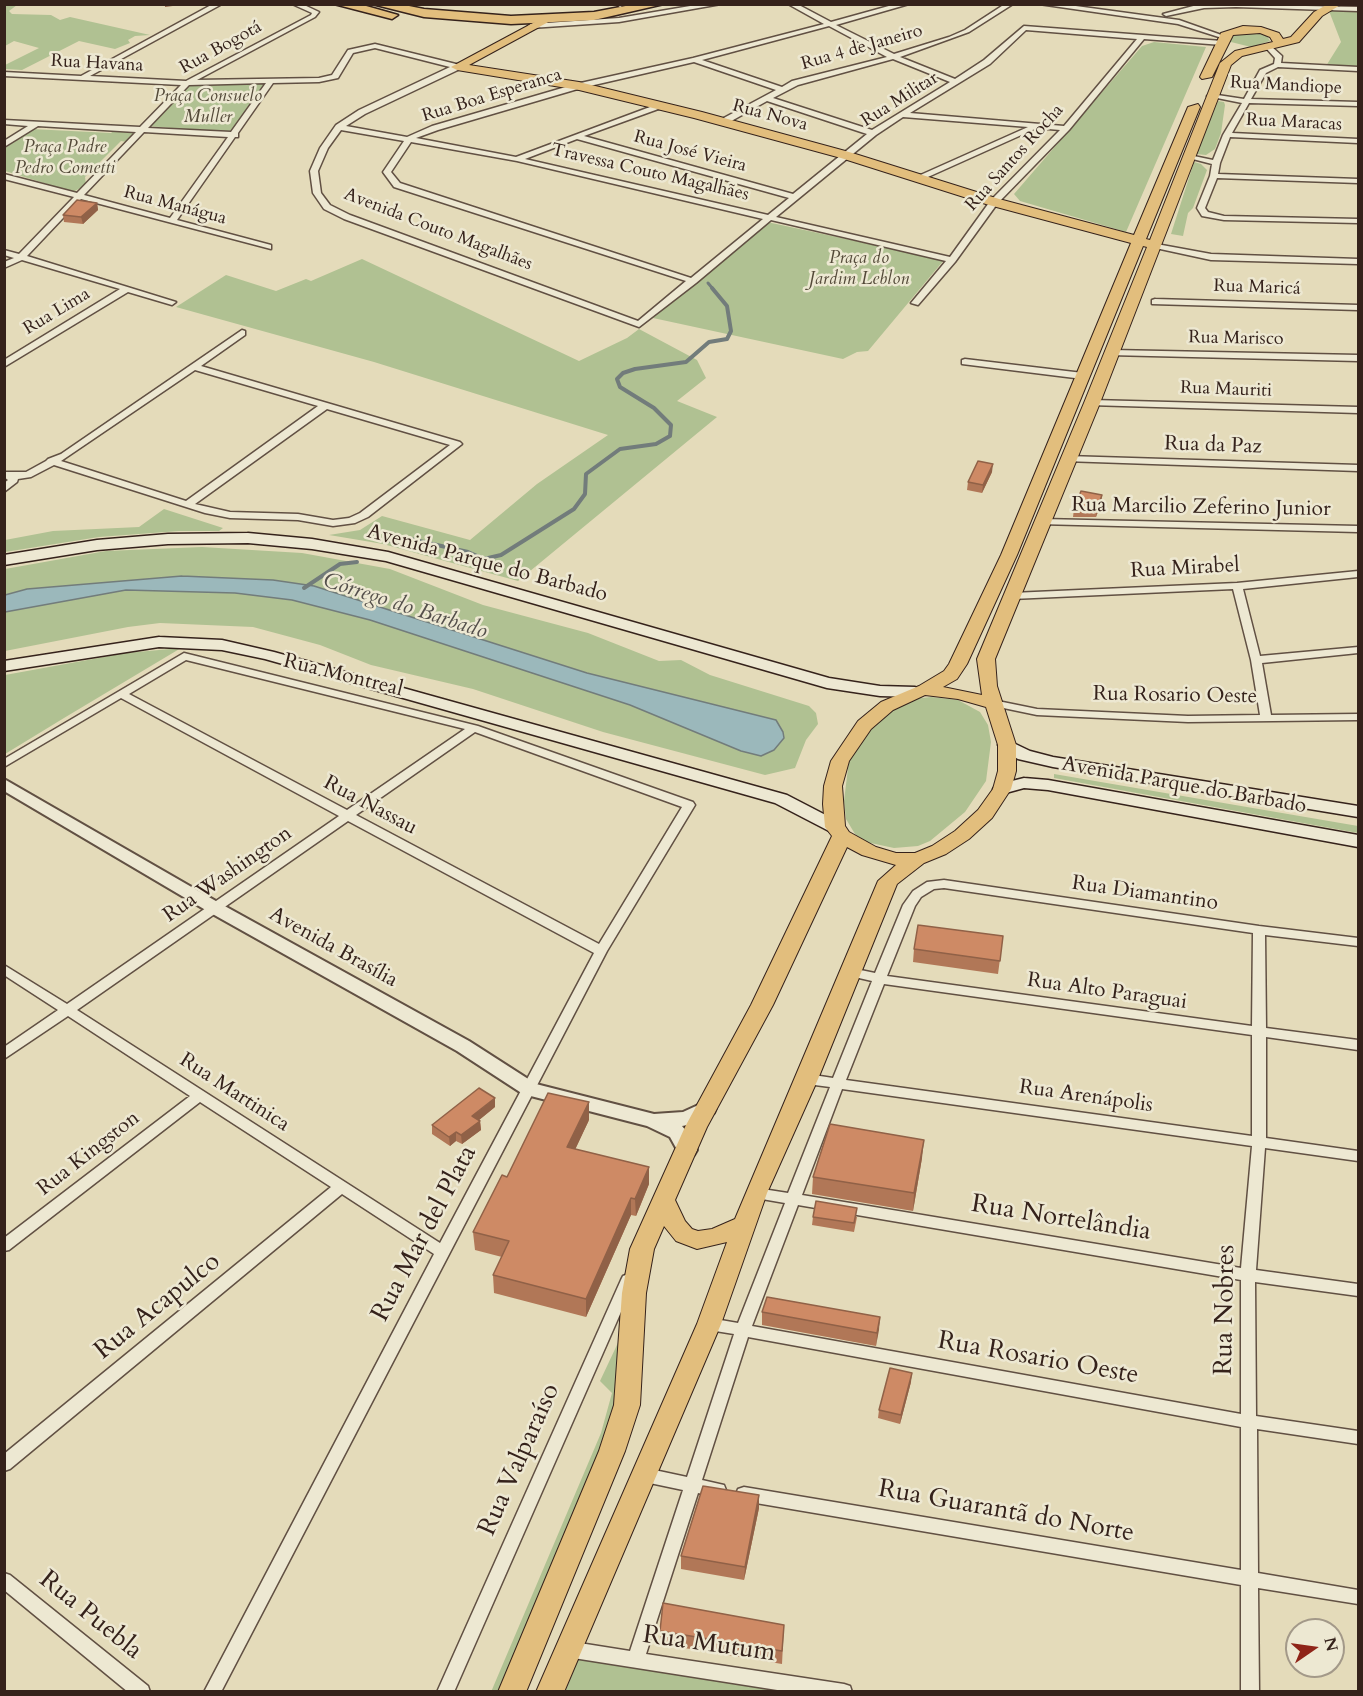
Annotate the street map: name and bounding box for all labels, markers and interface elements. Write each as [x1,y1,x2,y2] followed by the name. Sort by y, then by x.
[176,17,266,79] street label: Rua Bogotá
[799,20,925,76] street label: Rua 4 de Janeiro
[50,51,144,77] street label: Rua Havana
[420,64,564,128] street label: Rua Boa Esperanca
[858,68,942,132] street label: Rua Militar
[1229,72,1343,100] street label: Rua Mandiope
[154,86,262,128] park label: Praça Consuelo Muller
[730,96,810,136] street label: Rua Nova
[961,100,1069,216] street label: Rua Santos Rocha
[1245,110,1343,136] street label: Rua Maracas
[631,127,749,177] street label: Rua José Vieira
[15,137,115,180] park label: Praça Padre Pedro Cometti
[549,140,751,206] street label: Travessa Couto Magalhães
[121,182,229,230] street label: Rua Manágua
[341,184,535,276] street label: Avenida Couto Magalhães
[809,248,909,290] park label: Praça do Jardim Leblon
[1213,276,1301,300] street label: Rua Maricá
[20,284,94,340] street label: Rua Lima
[1188,327,1284,351] street label: Rua Marisco
[1180,378,1272,402] street label: Rua Mauriti
[1164,432,1262,460] street label: Rua da Paz
[1071,493,1331,523] street label: Rua Marcilio Zeferino Junior
[364,520,610,608] street label: Avenida Parque do Barbado
[1130,554,1240,584] street label: Rua Mirabel
[320,568,490,646] water label: Córrego do Barbado
[281,649,405,703] street label: Rua Montreal
[1093,682,1257,710] street label: Rua Rosario Oeste
[1060,752,1308,820] street label: Avenida Parque do Barbado
[319,771,421,841] street label: Rua Nassau
[159,821,297,929] street label: Rua Washington
[1070,871,1220,917] street label: Rua Diamantino
[264,902,402,994] street label: Avenida Brasília
[1025,968,1189,1016] street label: Rua Alto Paraguai
[174,1048,294,1138] street label: Rua Martinica
[1018,1075,1154,1119] street label: Rua Arenápolis
[33,1106,145,1202] street label: Rua Kingston
[366,1141,484,1327] street label: Rua Mar del Plata
[969,1189,1153,1249] street label: Rua Nortelândia
[1209,1244,1243,1376] street label: Rua Nobres
[89,1247,227,1367] street label: Rua Acapulco
[935,1326,1141,1392] street label: Rua Rosario Oeste
[473,1379,567,1541] street label: Rua Valparaíso
[876,1474,1136,1550] street label: Rua Guarantã do Norte
[32,1565,148,1667] street label: Rua Puebla
[1285,1618,1345,1678] north arrow
[641,1620,777,1670] street label: Rua Mutum
[1318,1635,1343,1654] text: N

